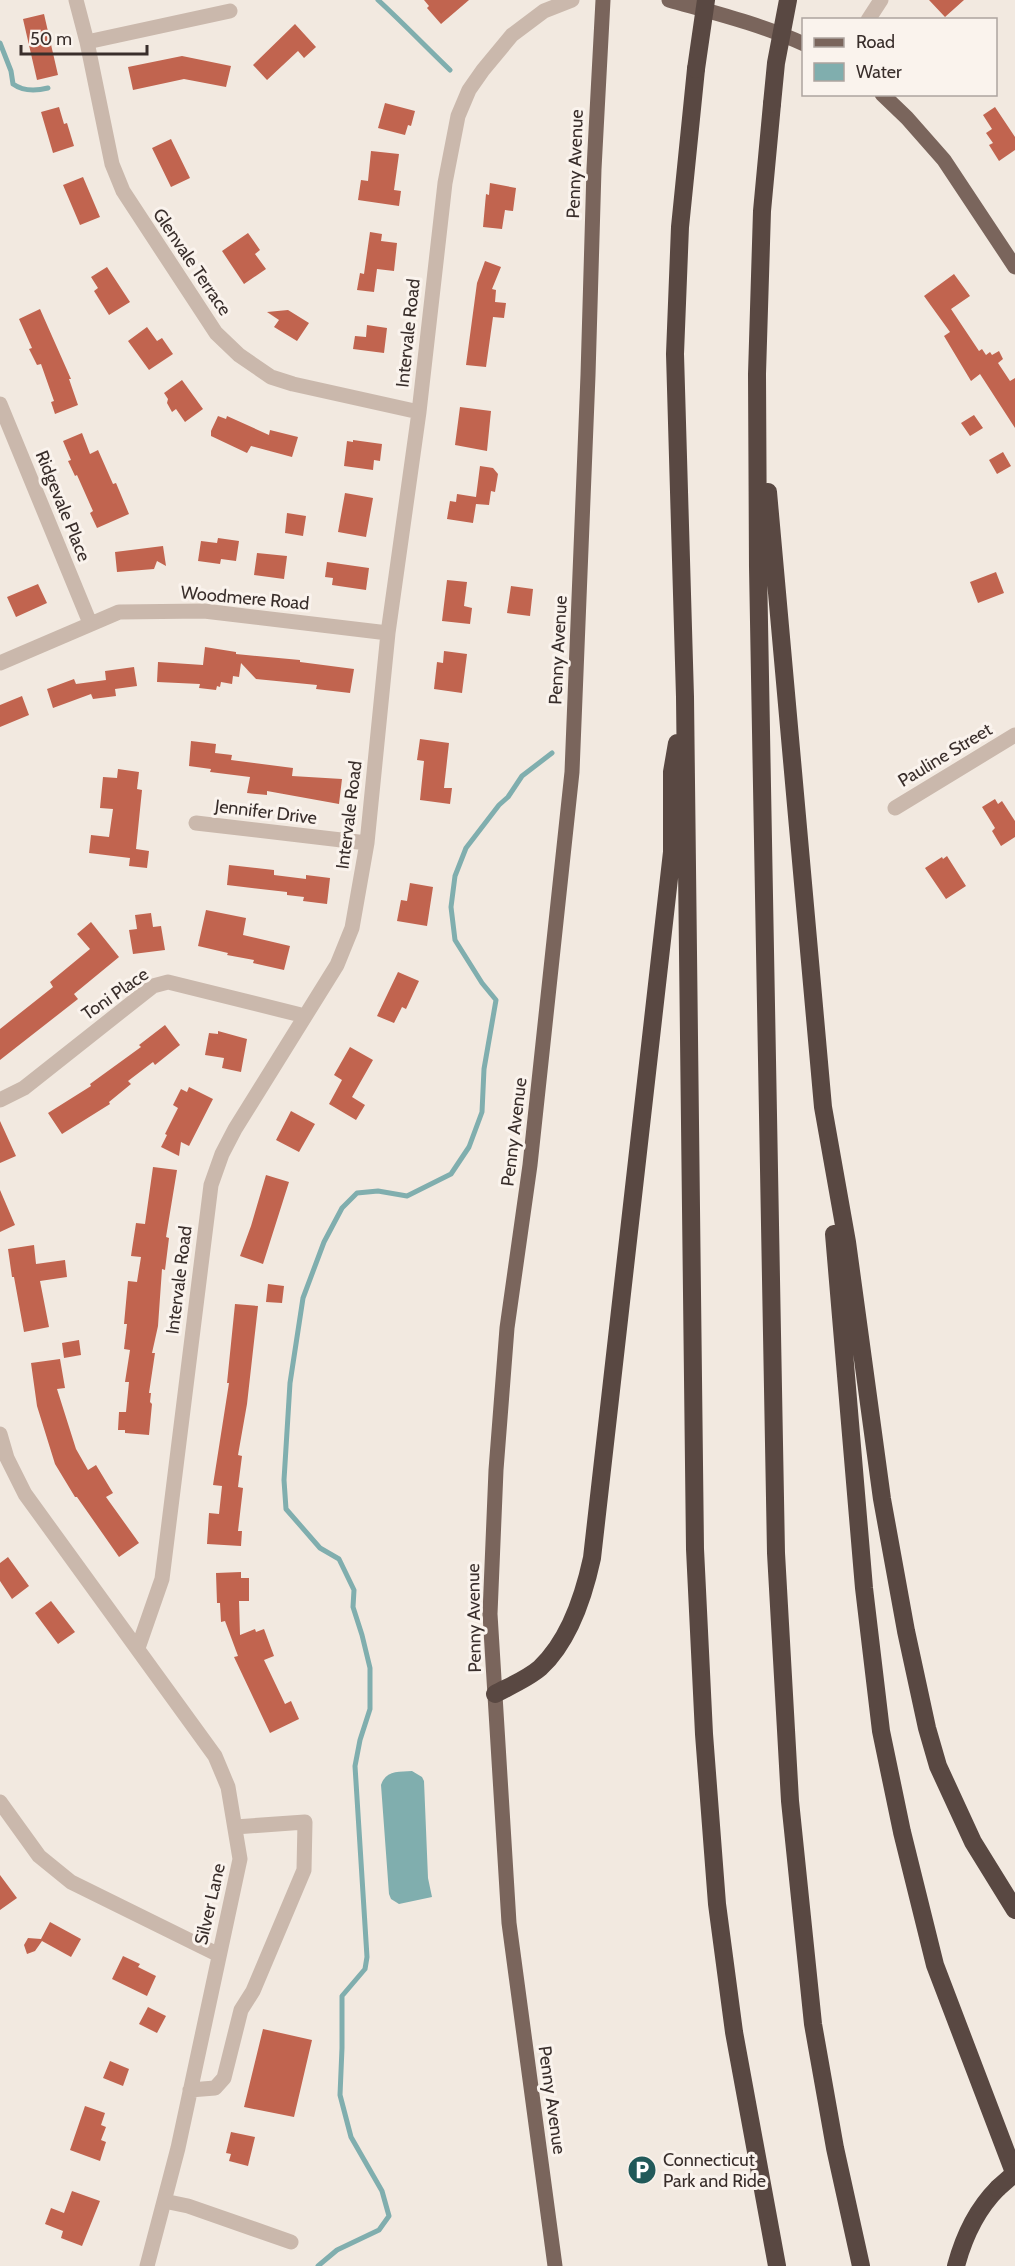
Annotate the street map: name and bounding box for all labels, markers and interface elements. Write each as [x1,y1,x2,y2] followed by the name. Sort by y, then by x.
[21,18,147,56] scale bar
[802,18,997,96] legend
[30,28,72,50] text: 50 m
[856,31,895,53] text: Road
[856,61,902,83] text: Water
[562,109,588,219] street label: Penny Avenue
[148,204,236,320] street label: Glenvale Terrace
[391,278,425,388] street label: Intervale Road
[31,447,95,565] street label: Ridgevale Place
[180,581,310,615] street label: Woodmere Road
[544,595,572,705] street label: Penny Avenue
[894,718,996,792] street label: Pauline Street
[331,760,367,870] street label: Intervale Road
[213,795,318,829] street label: Jennifer Drive
[77,963,153,1025] street label: Toni Place
[496,1076,532,1188] street label: Penny Avenue
[161,1225,197,1335] street label: Intervale Road
[462,1563,486,1673] street label: Penny Avenue
[190,1861,230,1947] street label: Silver Lane
[533,2044,571,2156] street label: Penny Avenue
[663,2149,766,2192] place label: Connecticut Park and Ride
[626,2154,658,2186] parking icon: Connecticut Park and Ride

